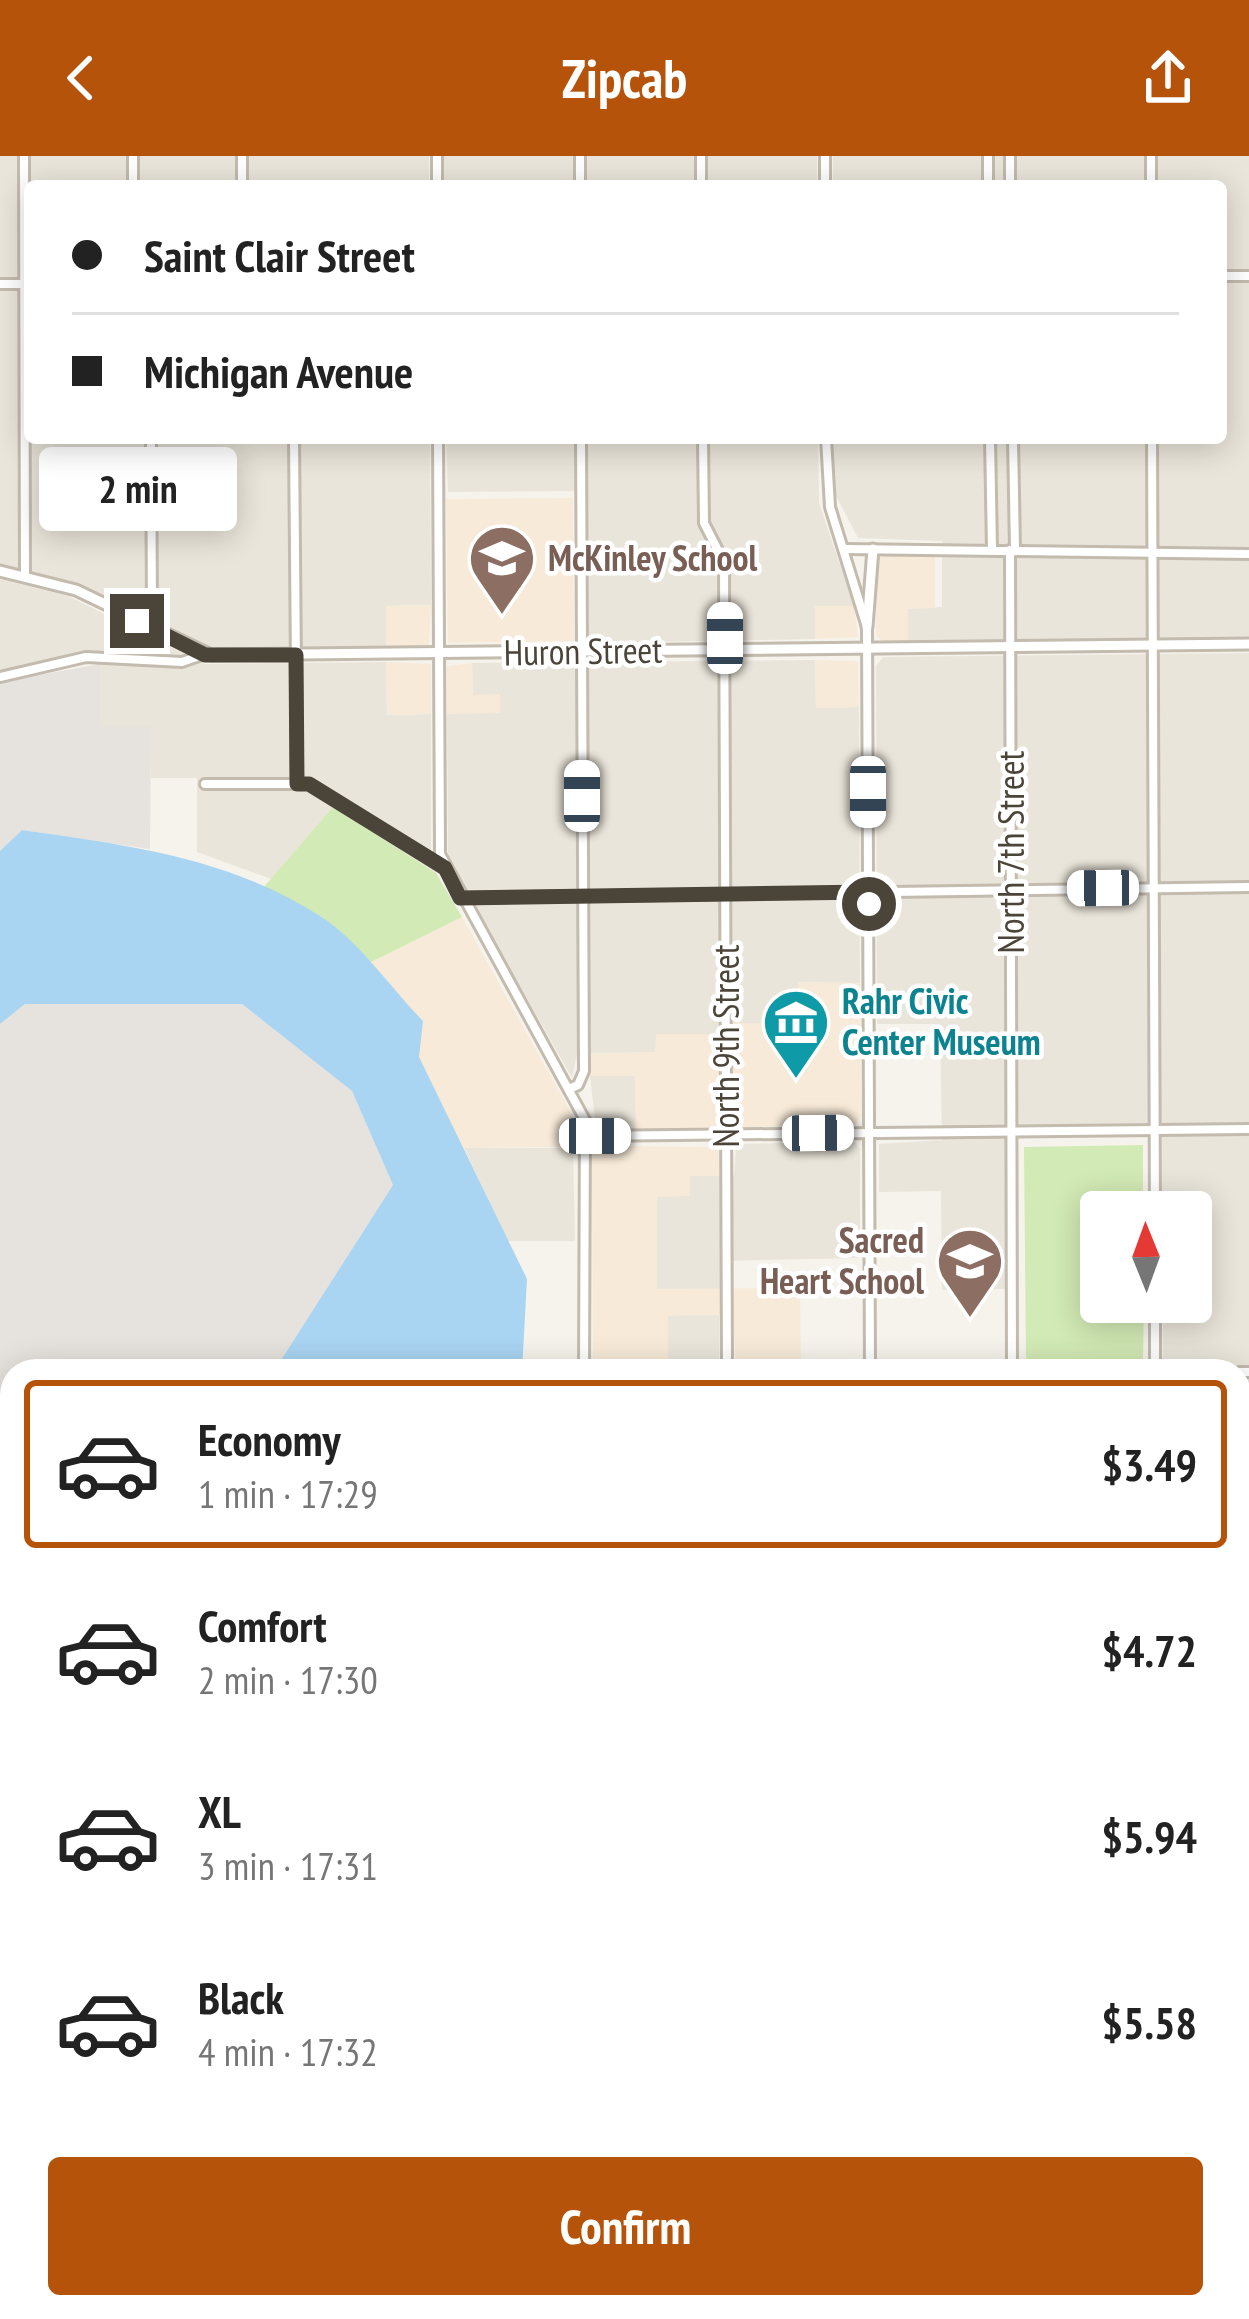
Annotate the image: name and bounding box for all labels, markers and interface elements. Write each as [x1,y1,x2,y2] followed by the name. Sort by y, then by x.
[562,43,687,113] text: Zipcab
[48,45,114,111] icon: back
[1135,45,1201,111] icon: share
[144,226,415,284] text: Saint Clair Street
[144,342,413,400] text: Michigan Avenue
[38,447,236,531] callout: 2 min
[99,463,177,514] text: 2 min
[467,523,537,617] school or university icon: McKinley School
[548,534,758,581] place label: McKinley School
[110,594,164,648] route end
[707,602,743,674] car
[503,626,663,675] street label: Huron Street
[987,750,1034,953] street label: North 7th Street
[850,756,886,828] car
[564,760,600,832] car
[1067,869,1139,907] car
[842,877,896,931] route start
[702,944,749,1148] street label: North 9th Street
[842,977,1041,1065] place label: Rahr Civic Center Museum
[761,987,831,1081] museum icon: Rahr Civic Center Museum
[782,1114,854,1152] car
[559,1118,631,1154] car
[1080,1191,1212,1323] north arrow
[1080,1191,1212,1323] map controls
[760,1216,924,1304] place label: Sacred Heart School
[935,1226,1005,1320] school or university icon: Sacred Heart School
[54,1410,162,1518] icon: car
[198,1410,341,1468] text: Economy
[1101,1435,1197,1493] text: $3.49
[198,1468,378,1519] text: 1 min · 17:29
[54,1596,162,1704] icon: car
[198,1596,327,1654] text: Comfort
[1101,1621,1197,1679] text: $4.72
[198,1654,378,1705] text: 2 min · 17:30
[54,1782,162,1890] icon: car
[198,1782,241,1840] text: XL
[1101,1807,1197,1865] text: $5.94
[198,1840,378,1891] text: 3 min · 17:31
[54,1968,162,2076] icon: car
[198,1968,284,2026] text: Black
[1101,1993,1197,2051] text: $5.58
[198,2026,378,2077] text: 4 min · 17:32
[48,2157,1203,2295] button: Confirm

